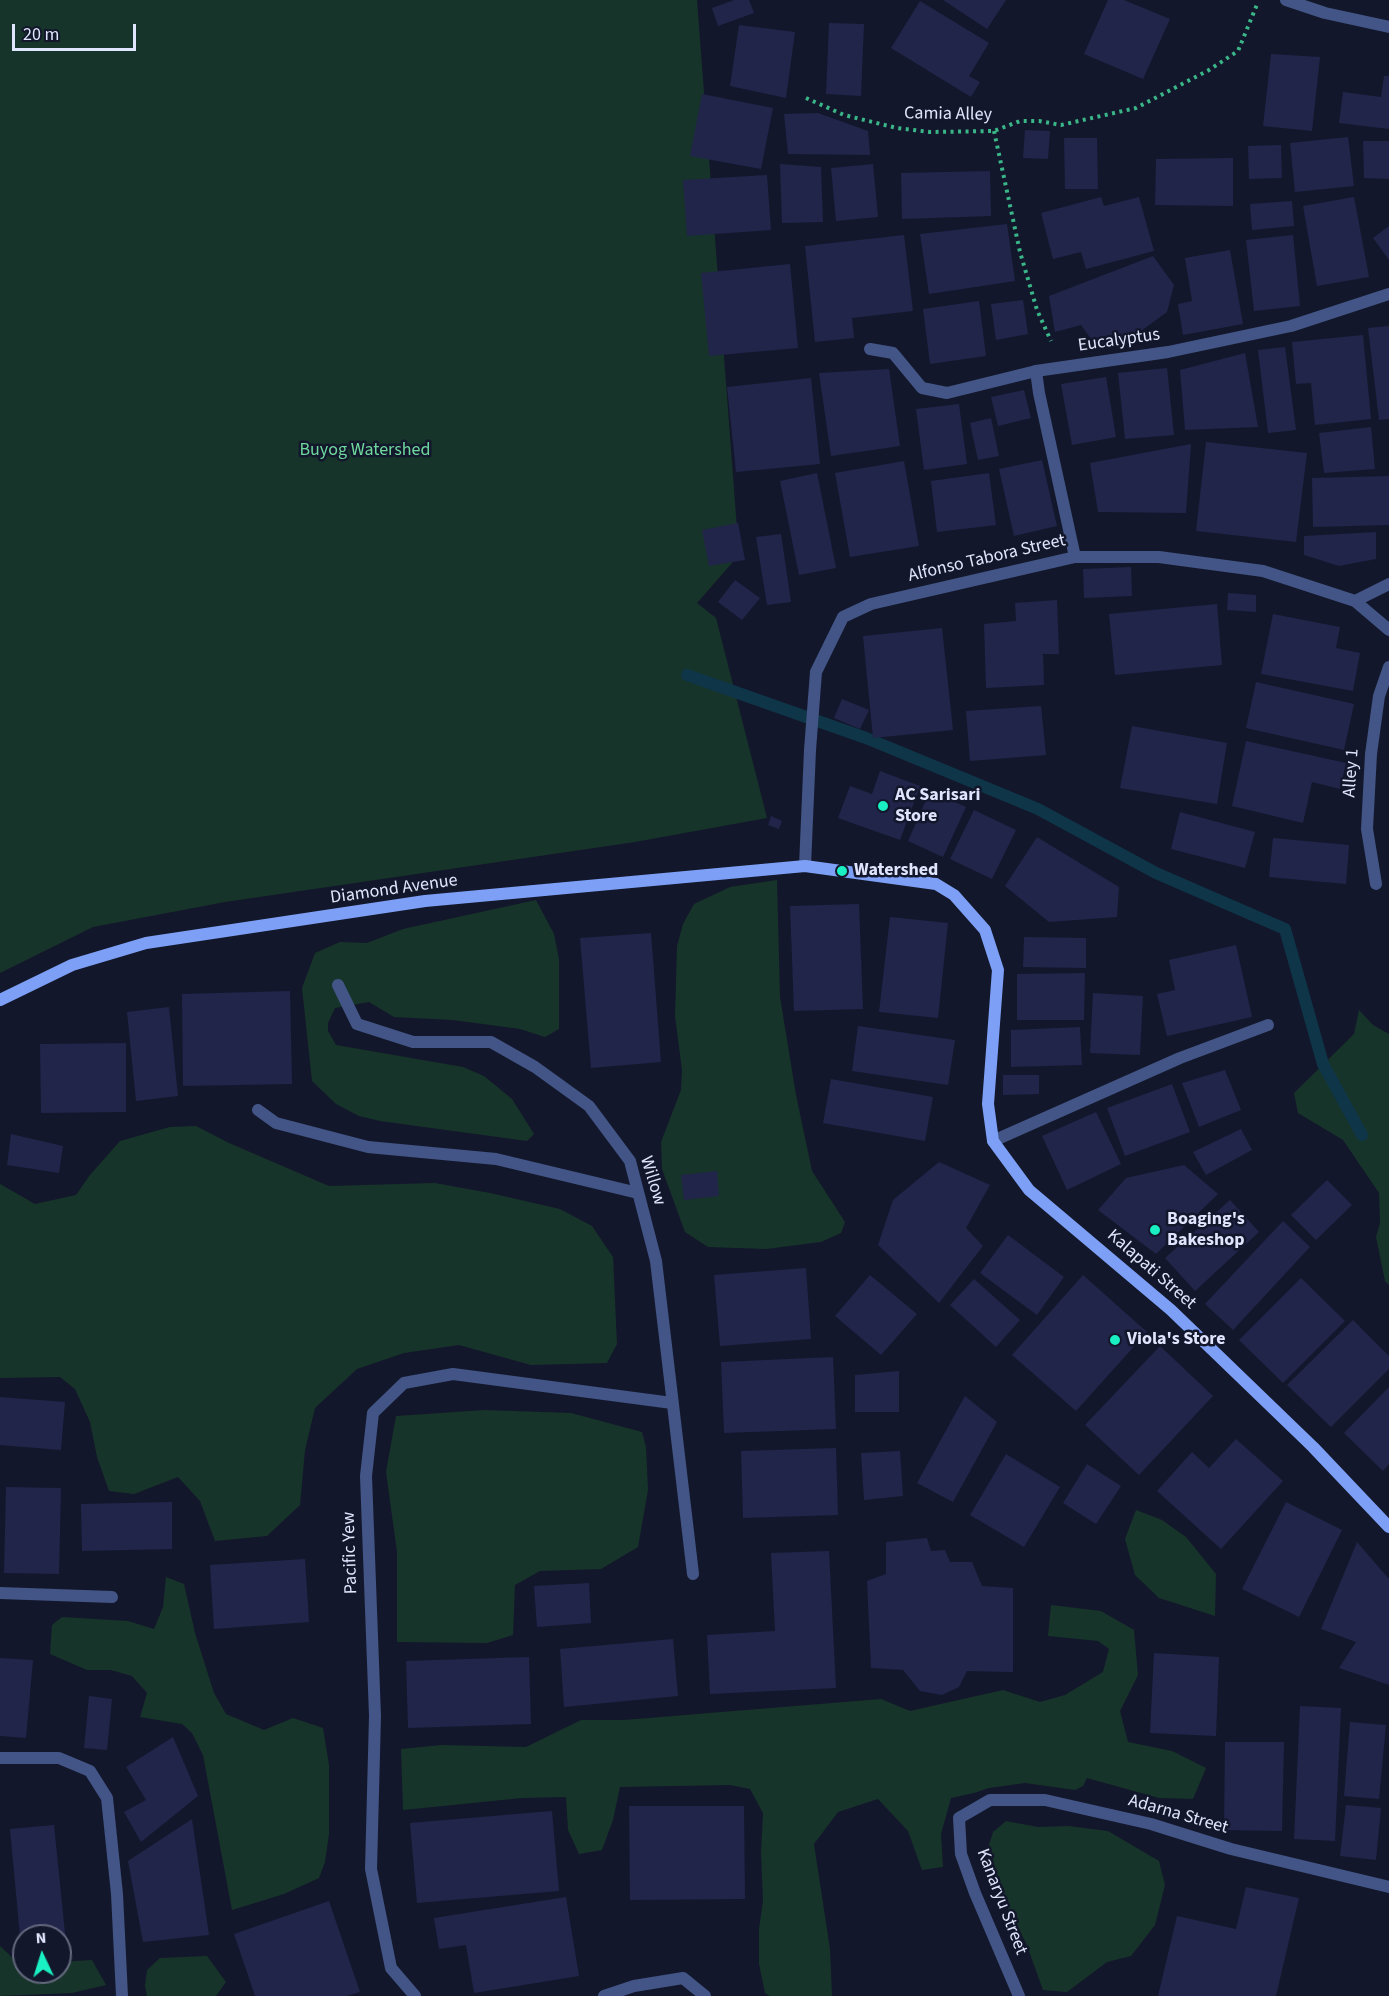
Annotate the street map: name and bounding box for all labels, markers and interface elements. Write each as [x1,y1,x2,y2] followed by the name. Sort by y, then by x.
[15,12,140,50] scale bar
[23,22,59,47] text: 20 m
[904,103,992,127] street label: Camia Alley
[1077,325,1161,357] street label: Eucalyptus
[299,440,431,462] park label: Buyog Watershed
[906,530,1068,588] street label: Alfonso Tabora Street
[1340,748,1364,798] street label: Alley 1
[895,785,980,828] place label: AC Sarisari Store
[876,799,890,813] marker: AC Sarisari Store
[854,860,938,882] place label: Watershed
[835,864,849,878] marker: Watershed
[329,870,459,910] street label: Diamond Avenue
[634,1154,670,1208] street label: Willow
[1167,1209,1245,1252] place label: Boaging's Bakeshop
[1148,1223,1162,1237] marker: Boaging's Bakeshop
[1102,1225,1200,1315] street label: Kalapati Street
[1127,1329,1226,1351] place label: Viola's Store
[1108,1333,1122,1347] marker: Viola's Store
[339,1511,363,1595] street label: Pacific Yew
[1126,1790,1230,1840] street label: Adarna Street
[971,1846,1031,1958] street label: Kanaryu Street
[12,1924,72,1984] north arrow
[35,1927,47,1949] text: N

